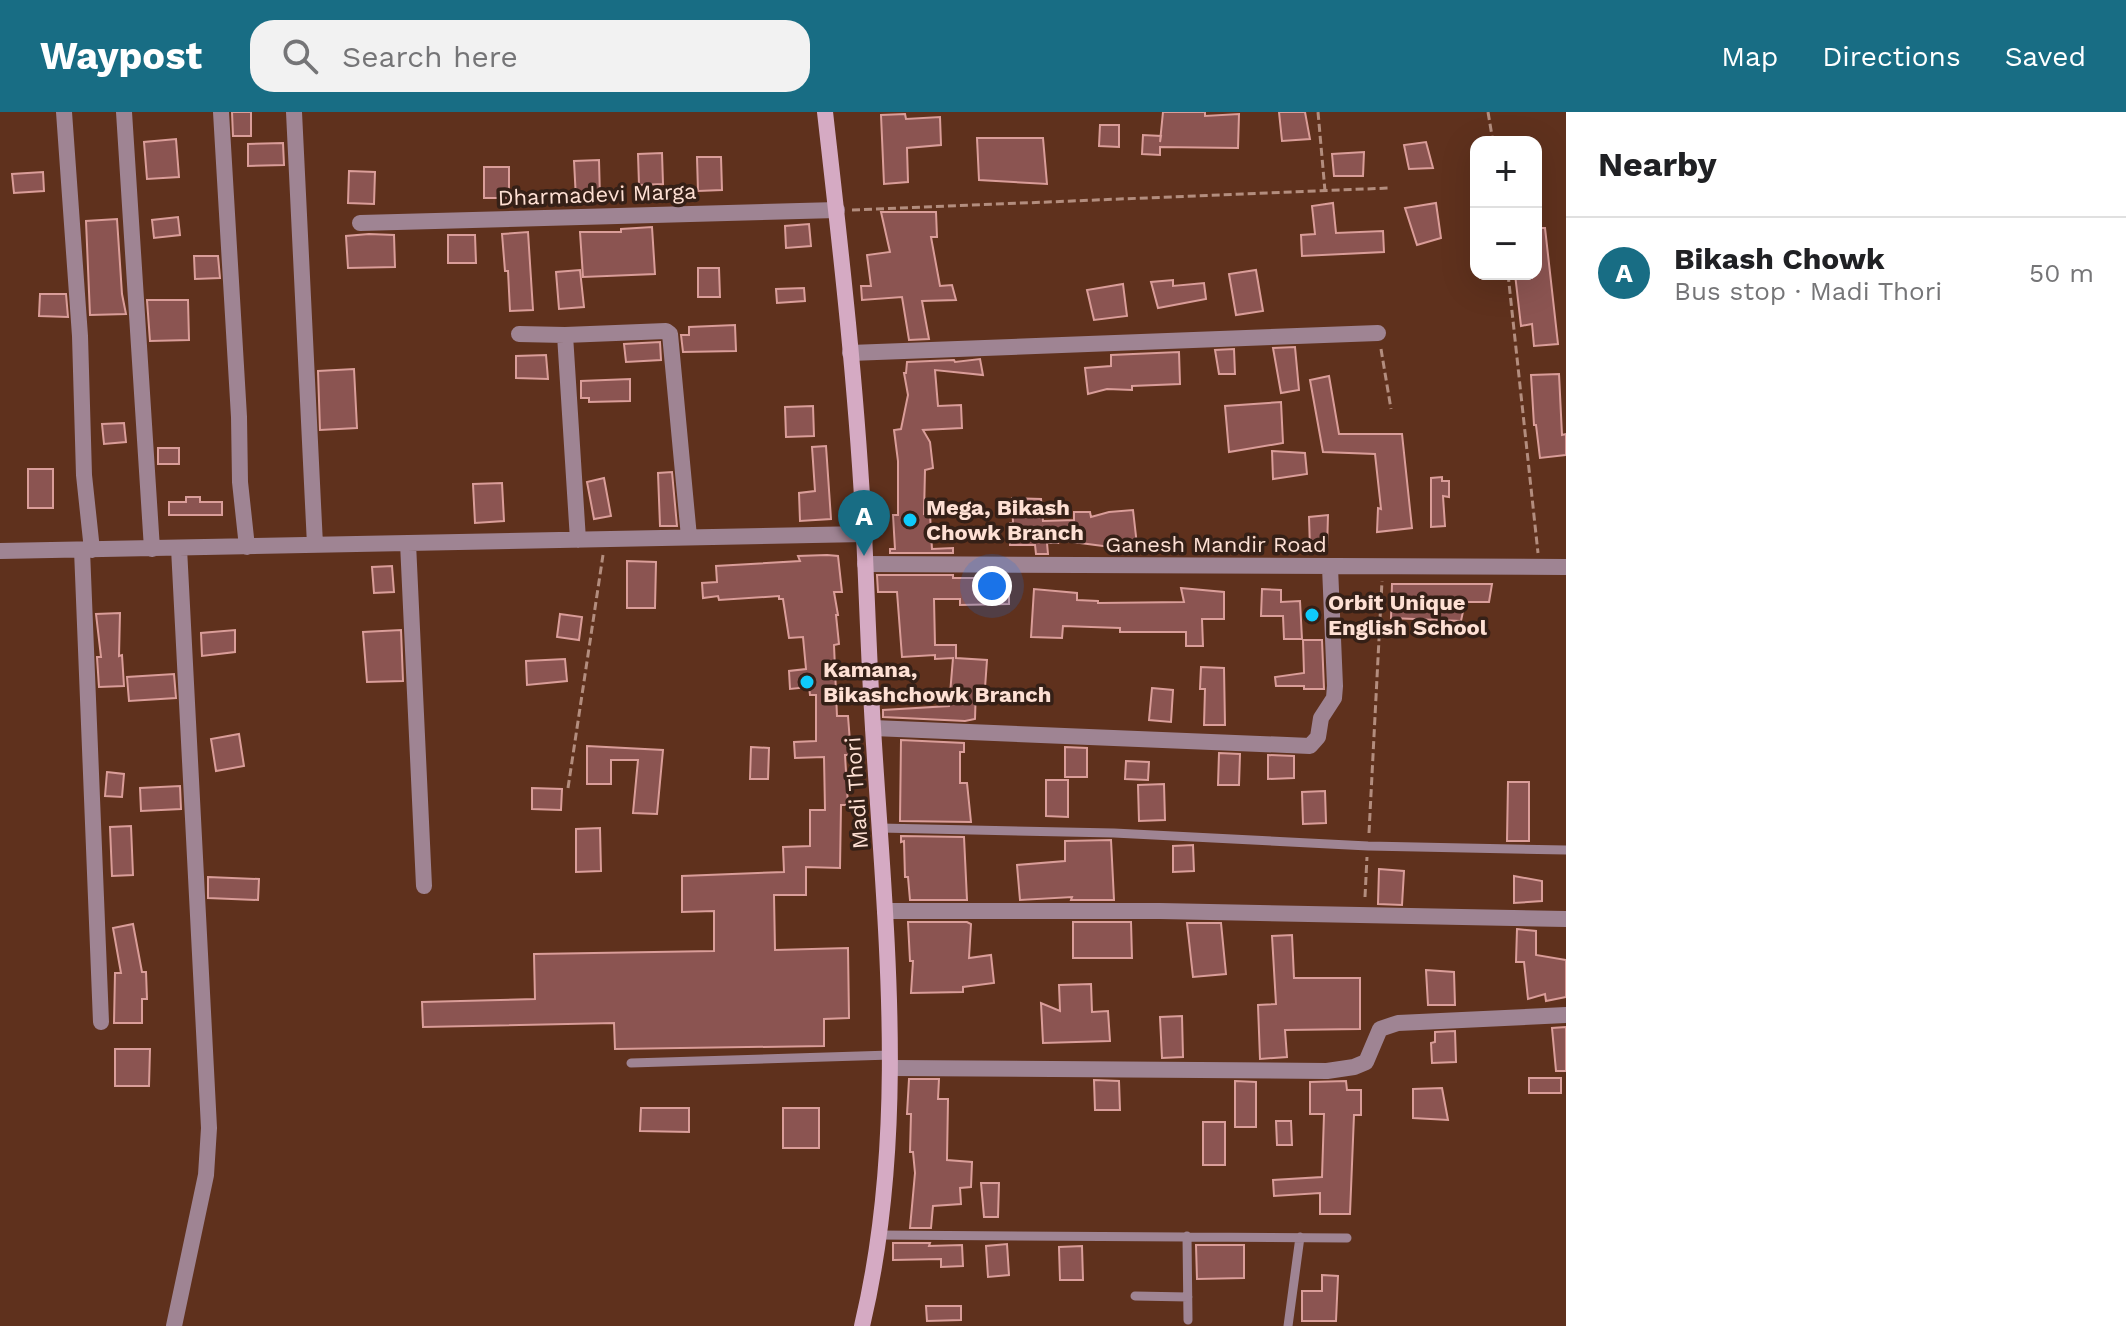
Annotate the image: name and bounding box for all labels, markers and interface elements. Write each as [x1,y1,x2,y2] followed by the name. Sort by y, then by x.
[250,20,810,92] search box
[40,34,202,78] text: Waypost
[278,34,322,78] icon: search
[342,39,518,74] text: Search here
[1721,40,1778,73] text: Map
[1822,40,1961,73] text: Directions
[2005,40,2086,73] text: Saved
[1470,136,1542,280] map controls
[1470,136,1542,208] button: +
[1598,144,1717,184] text: Nearby
[497,179,697,210] street label: Dharmadevi Marga
[1470,208,1542,280] button: −
[1674,241,1885,276] text: Bikash Chowk
[1615,258,1633,288] text: A
[2029,258,2094,288] text: 50 m
[1674,276,1942,306] text: Bus stop · Madi Thori
[838,490,890,556] pin: A
[926,495,1084,545] place label: Mega, Bikash Chowk Branch
[901,511,919,529] marker: Mega, Bikash Chowk Branch
[1105,532,1327,557] street label: Ganesh Mandir Road
[972,566,1012,606] your location
[1328,590,1488,640] place label: Orbit Unique English School
[1303,606,1321,624] marker: Orbit Unique English School
[823,657,1051,707] place label: Kamana, Bikashchowk Branch
[798,673,816,691] marker: Kamana, Bikashchowk Branch
[840,736,873,850] street label: Madi Thori

